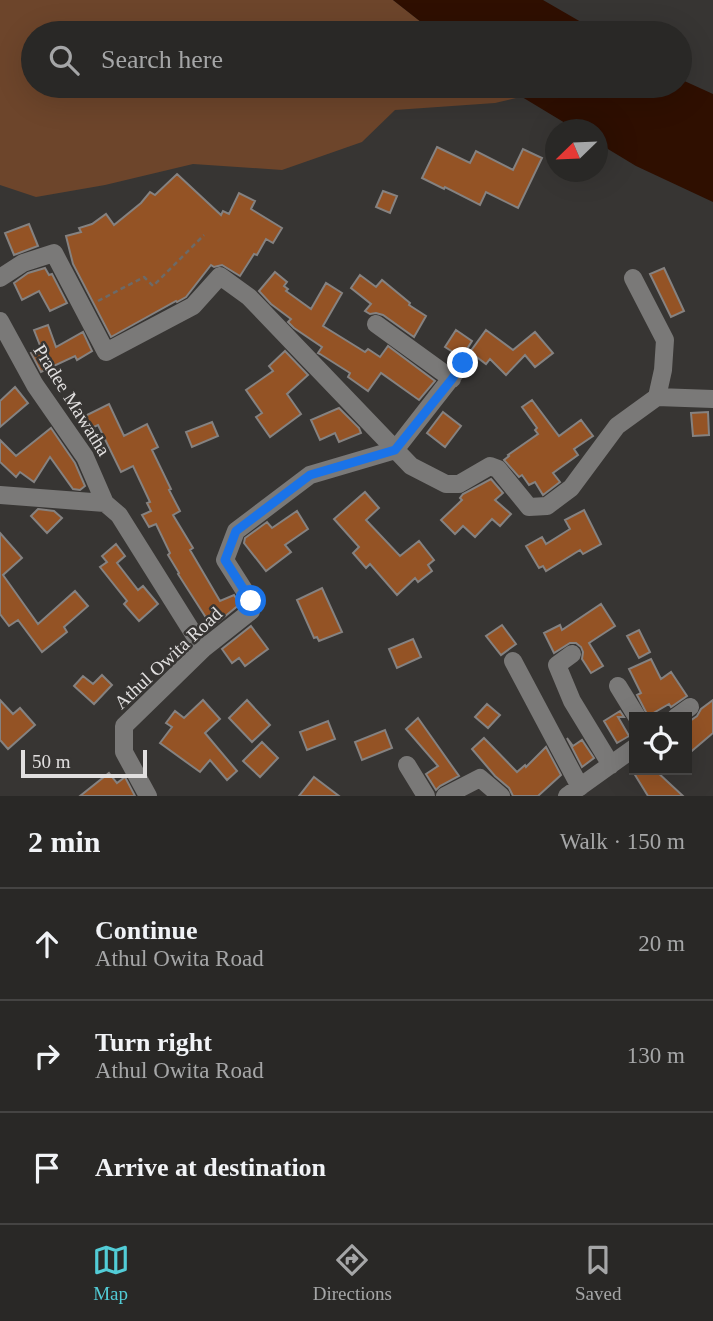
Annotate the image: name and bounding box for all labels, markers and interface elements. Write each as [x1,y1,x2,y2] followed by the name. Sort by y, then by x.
[21,21,692,98] search box
[45,41,83,79] icon: search
[101,45,223,74] text: Search here
[545,119,608,182] north arrow
[29,341,115,460] street label: Pradee Mawatha
[447,347,478,378] route end
[235,585,266,616] route start
[110,602,226,713] street label: Athul Owita Road
[629,712,692,775] map controls
[629,712,692,775] button: locate
[21,747,147,779] scale bar
[32,751,71,772] text: 50 m
[28,825,101,858] text: 2 min
[560,829,685,854] text: Walk · 150 m
[95,916,198,945] text: Continue
[28,925,66,963] icon: ahead
[638,931,685,956] text: 20 m
[95,946,264,971] text: Athul Owita Road
[95,1028,212,1057] text: Turn right
[28,1037,66,1075] icon: right
[627,1043,685,1068] text: 130 m
[95,1058,264,1083] text: Athul Owita Road
[28,1149,66,1187] icon: arrive
[95,1153,326,1182] text: Arrive at destination
[92,1241,130,1305] tab: Map
[313,1241,392,1305] tab: Directions
[575,1241,621,1305] tab: Saved

